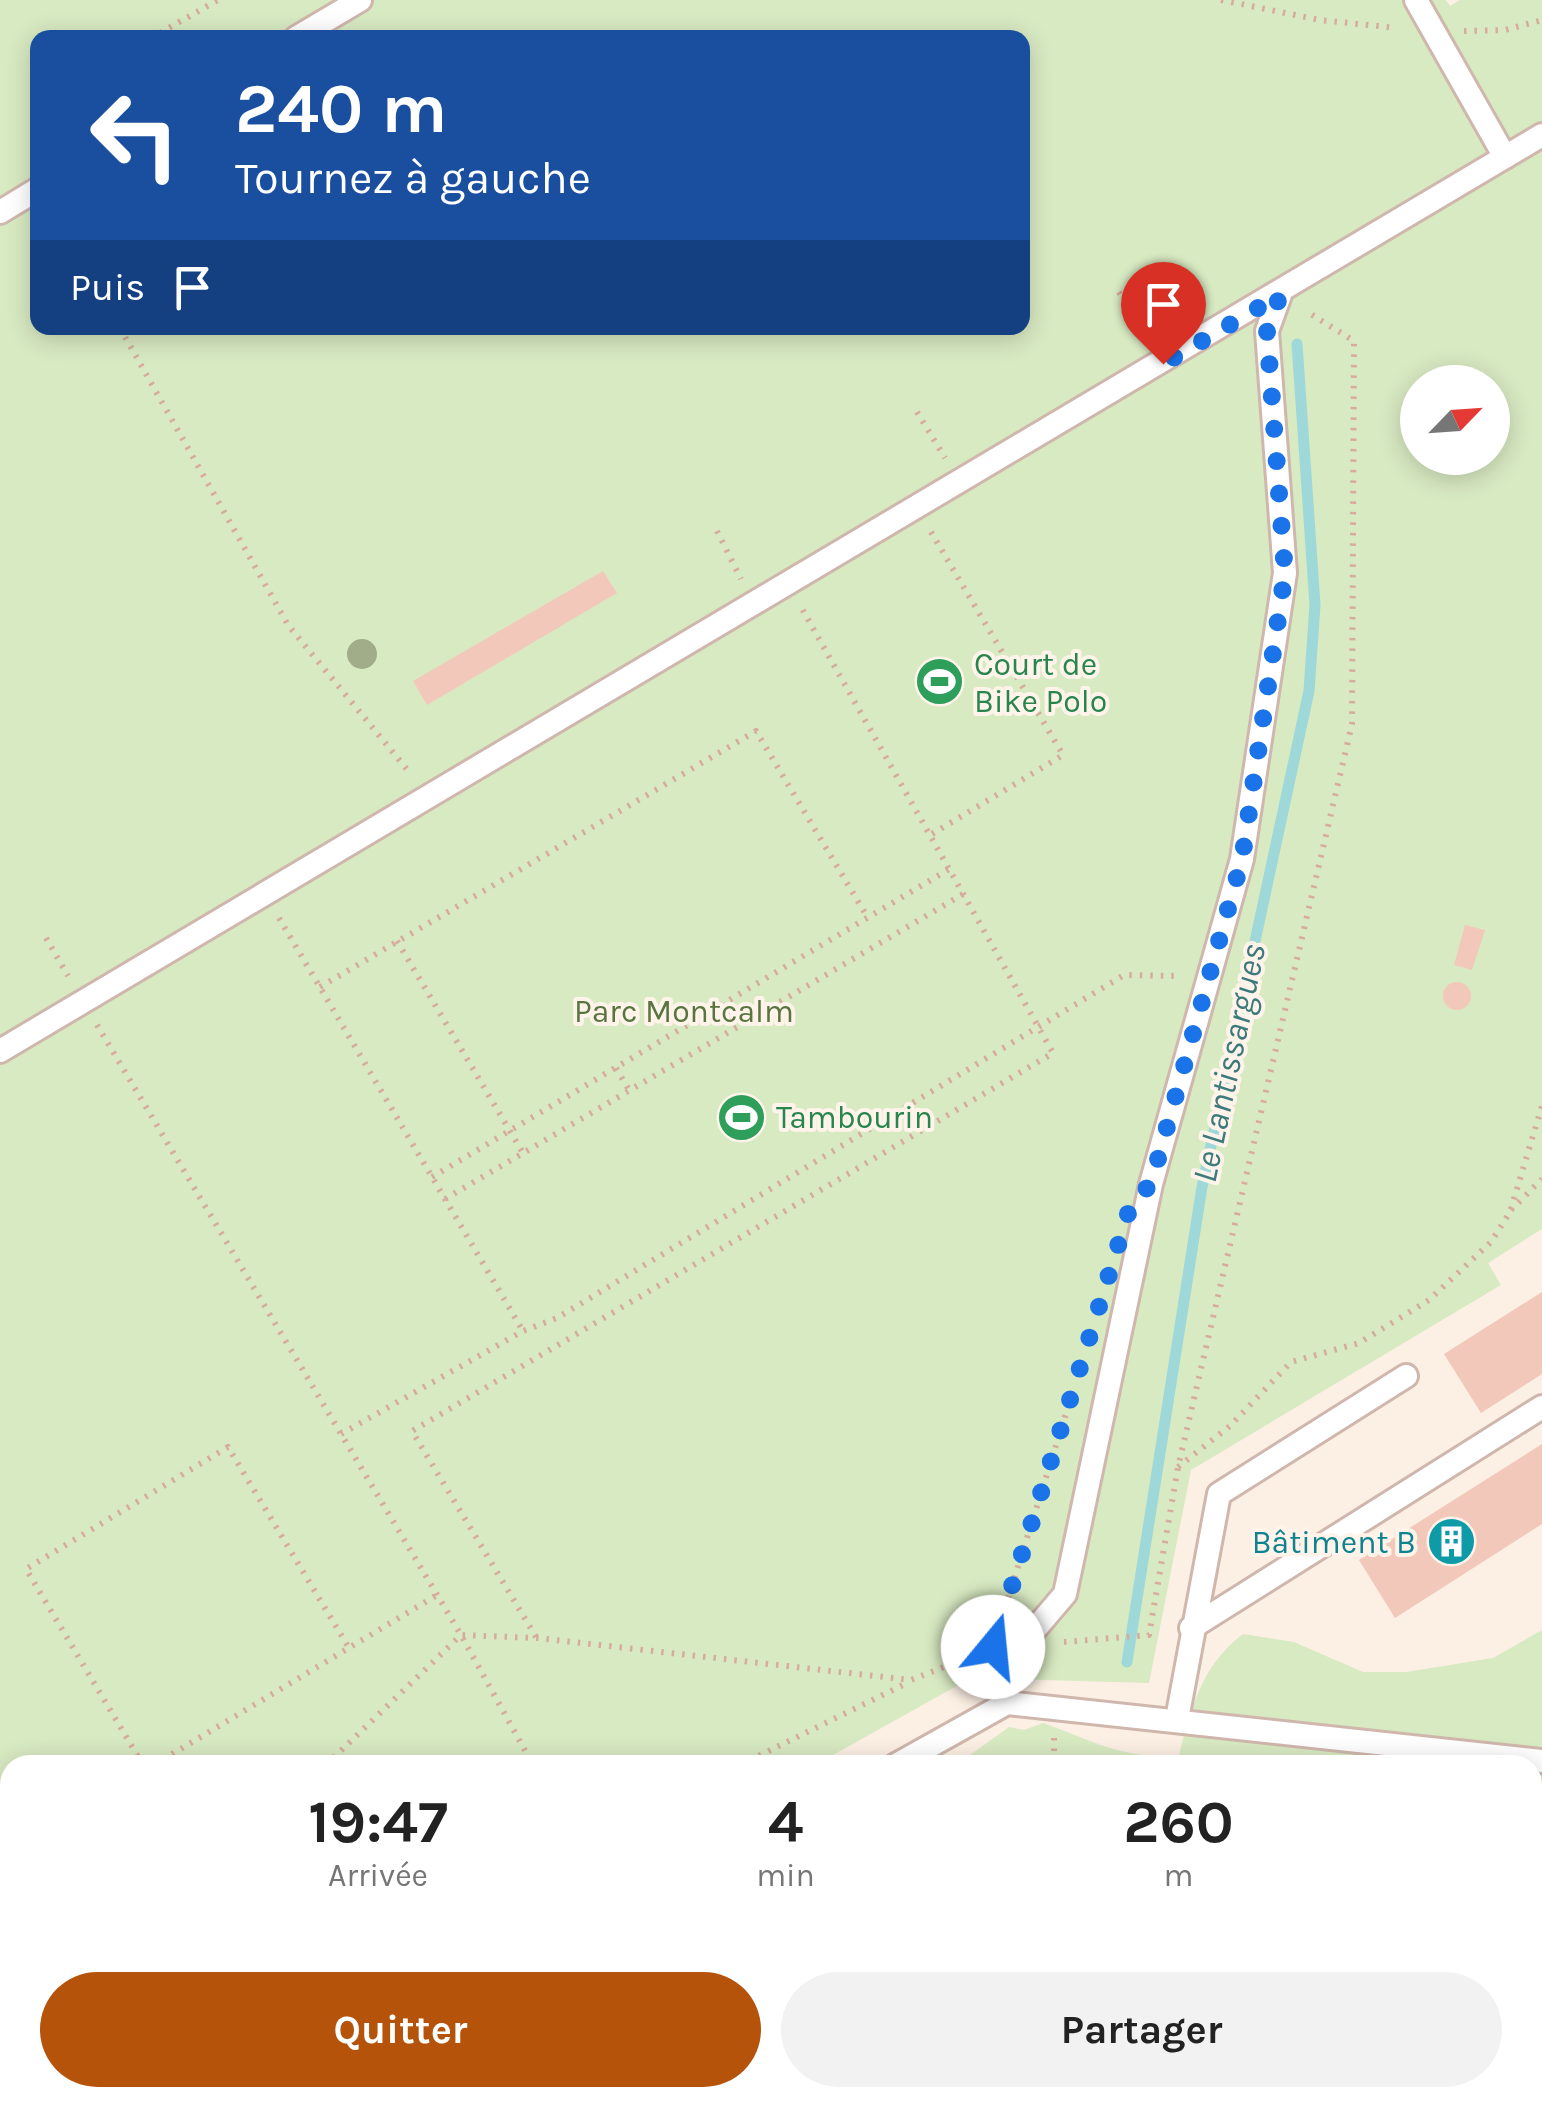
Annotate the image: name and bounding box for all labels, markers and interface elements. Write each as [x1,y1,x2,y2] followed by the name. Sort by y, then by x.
[235,68,447,150] text: 240 m
[70,70,200,200] icon: left
[235,152,591,204] text: Tournez à gauche
[165,260,220,315] icon: arrive
[1121,262,1206,365] pin
[70,265,145,310] text: Puis
[1136,277,1191,332] icon: arrive
[1400,365,1510,475] north arrow
[1400,365,1510,475] map controls
[974,646,1107,720] place label: Court de Bike Polo
[913,656,965,708] sports icon: Court de Bike Polo
[1184,940,1274,1186] water label: Le Lantissargues
[574,993,794,1030] park label: Parc Montcalm
[715,1091,767,1143] sports icon: Tambourin
[776,1099,933,1136] place label: Tambourin
[1425,1516,1477,1568] building icon: Bâtiment B
[1252,1524,1416,1561] place label: Bâtiment B
[941,1595,1045,1699] position arrow
[308,1787,448,1857] text: 19:47
[768,1787,803,1857] text: 4
[1123,1787,1234,1857] text: 260
[328,1857,428,1894] text: Arrivée
[756,1857,815,1894] text: min
[1163,1857,1193,1894] text: m
[40,1972,761,2087] button: Quitter
[781,1972,1502,2087] button: Partager

